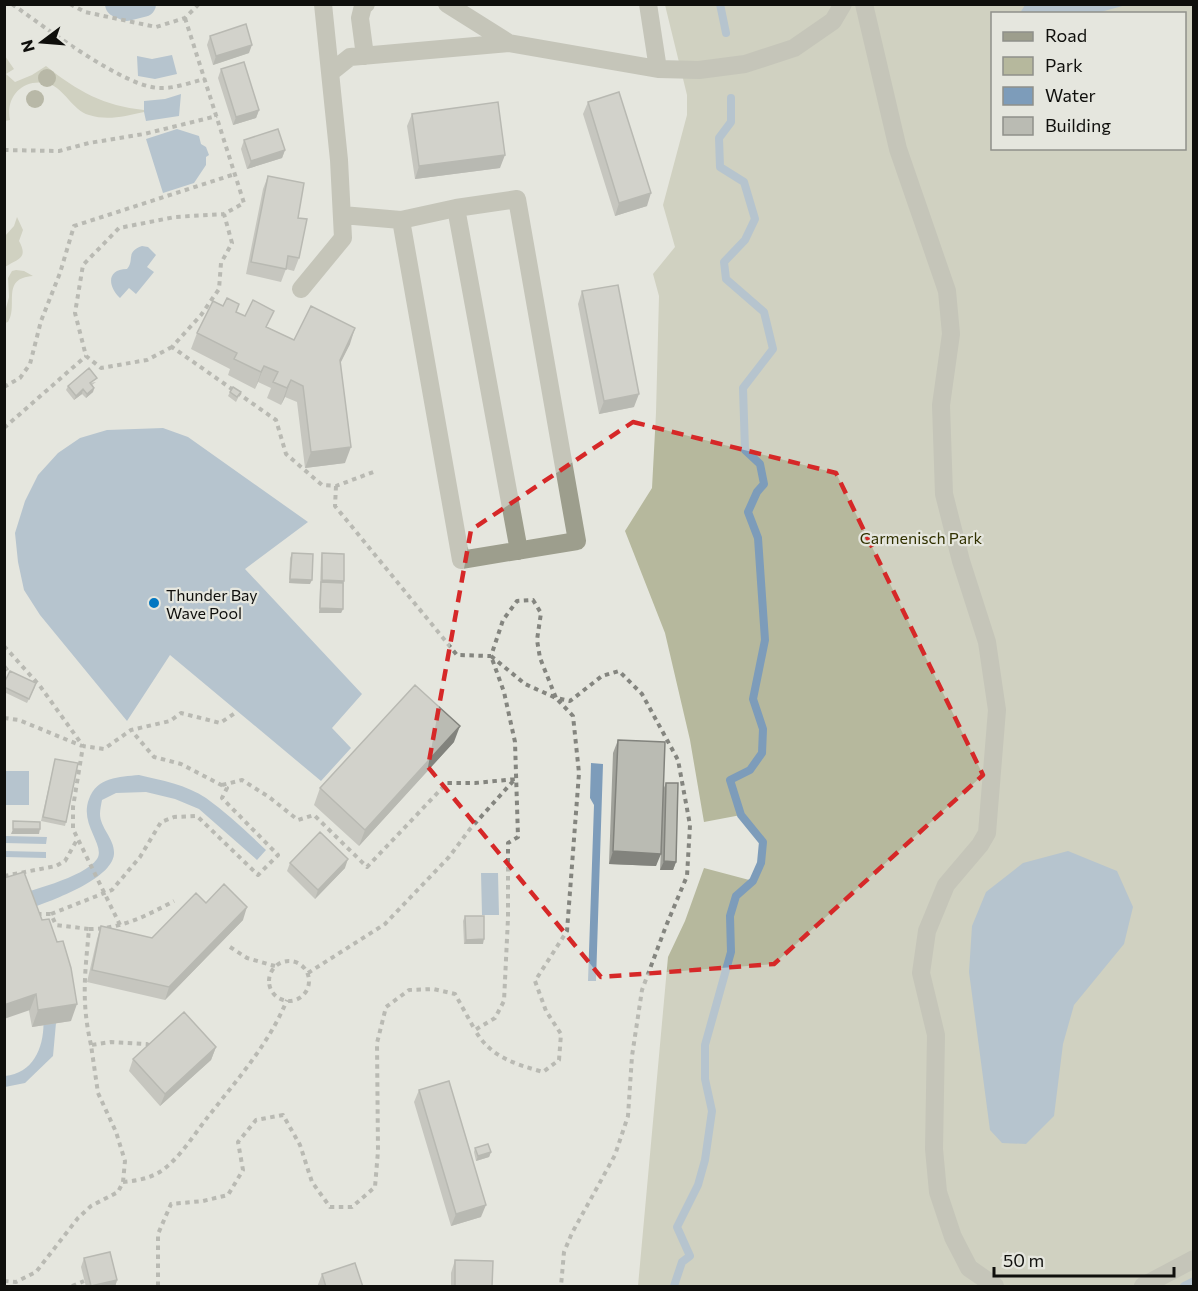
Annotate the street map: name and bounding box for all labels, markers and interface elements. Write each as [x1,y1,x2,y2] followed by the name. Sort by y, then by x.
[12,12,72,72] north arrow
[991,12,1186,150] legend
[1045,24,1087,46] text: Road
[16,38,38,55] text: N
[1045,54,1083,76] text: Park
[1045,84,1096,106] text: Water
[1045,114,1111,136] text: Building
[860,528,982,547] park label: Carmenisch Park
[166,585,257,622] place label: Thunder Bay Wave Pool
[147,596,161,610] marker: Thunder Bay Wave Pool
[994,1240,1174,1278] scale bar
[1003,1249,1044,1271] text: 50 m

